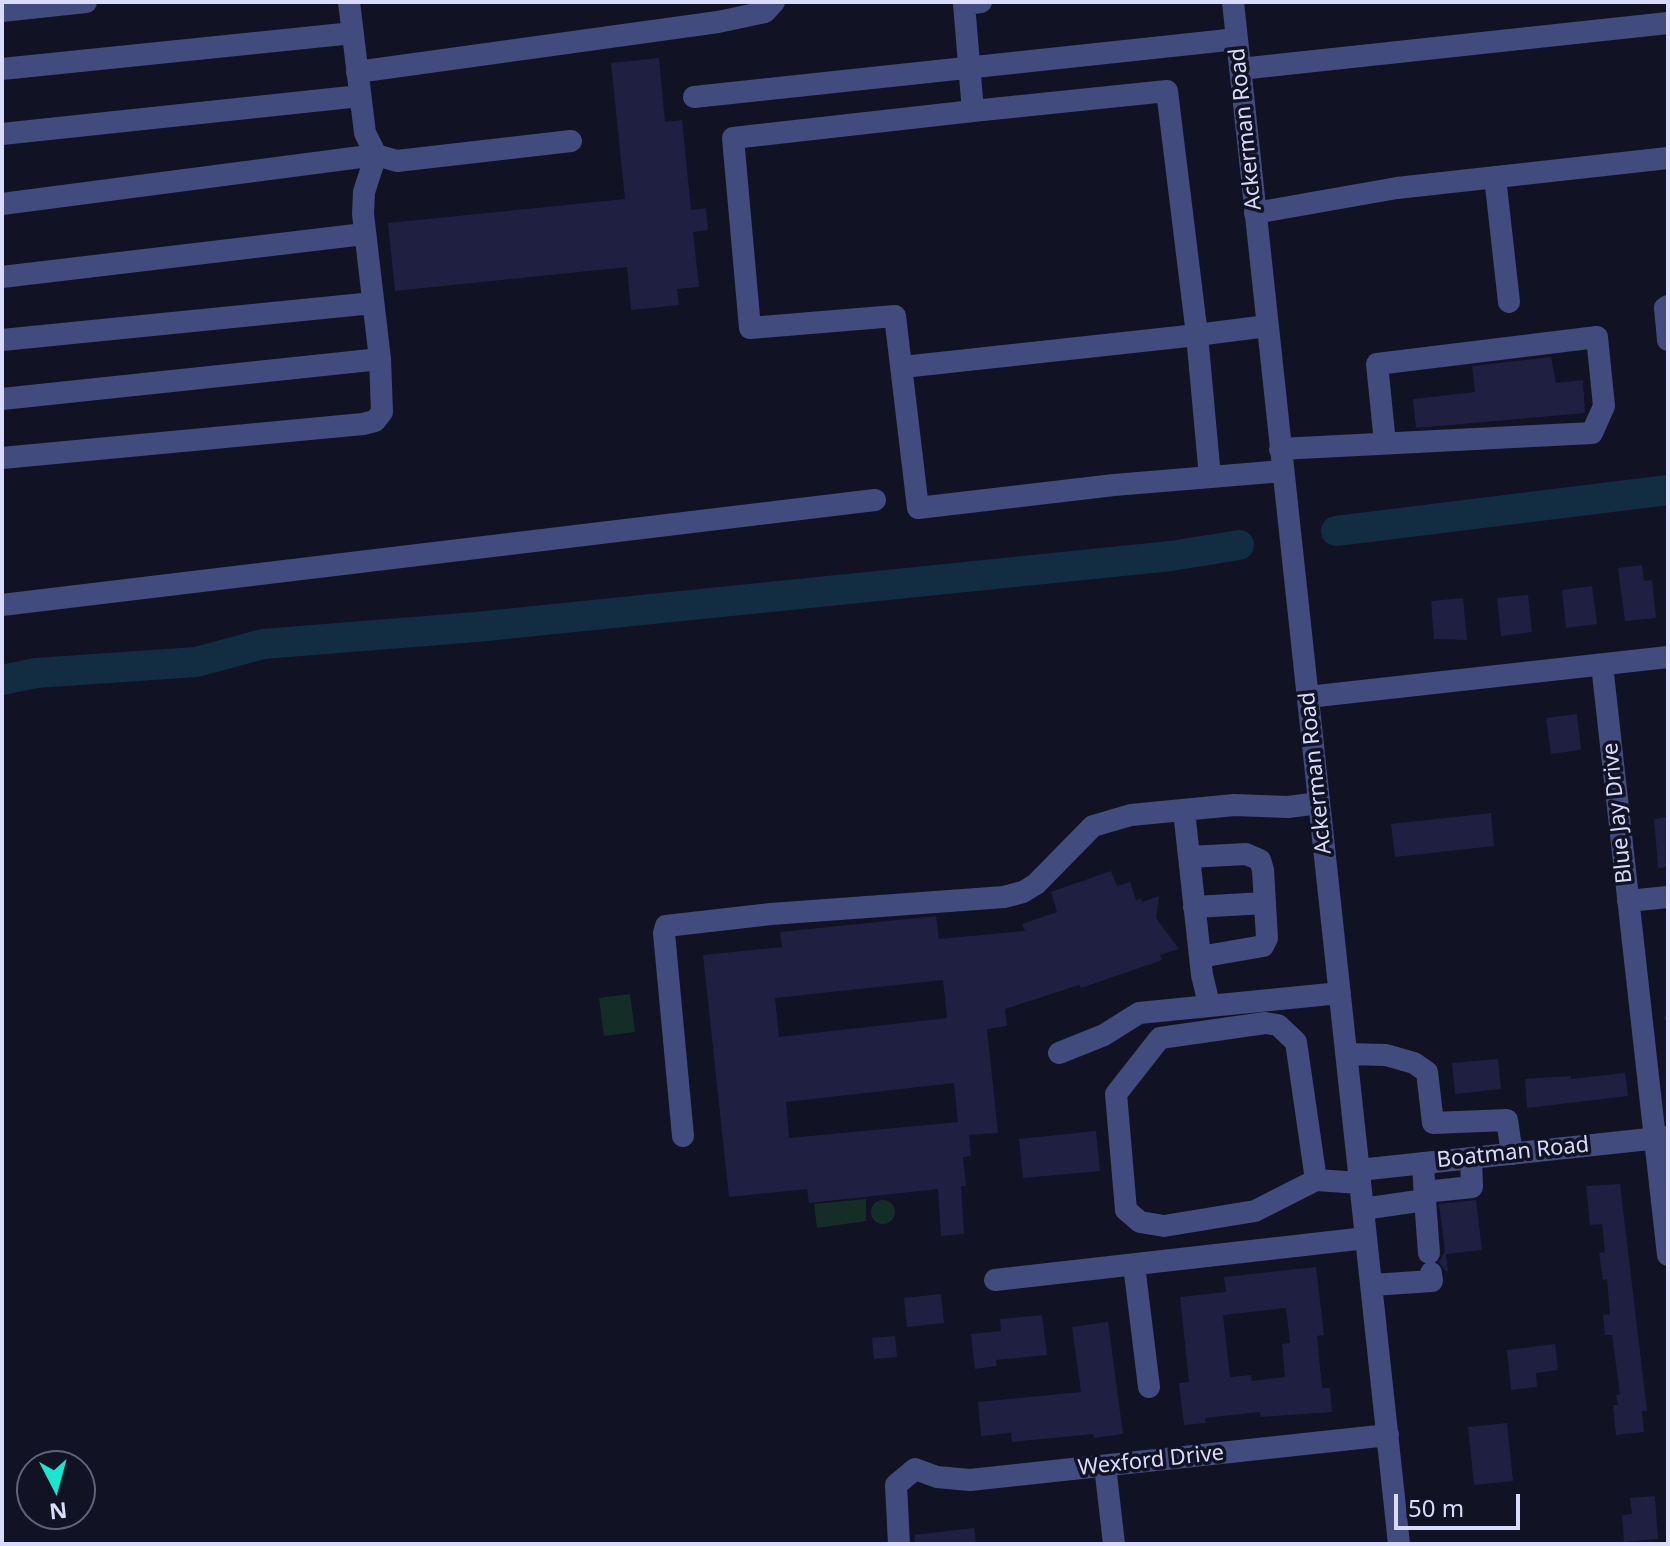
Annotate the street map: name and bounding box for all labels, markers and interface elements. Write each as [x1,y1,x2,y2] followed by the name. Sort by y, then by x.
[1224,47,1268,211] street label: Ackerman Road
[1294,691,1338,855] street label: Ackerman Road
[1597,741,1639,885] street label: Blue Jay Drive
[1436,1132,1590,1174] street label: Boatman Road
[1077,1440,1225,1482] street label: Wexford Drive
[16,1450,96,1530] north arrow
[1398,1478,1524,1528] scale bar
[1408,1491,1464,1524] text: 50 m
[48,1496,69,1528] text: N

